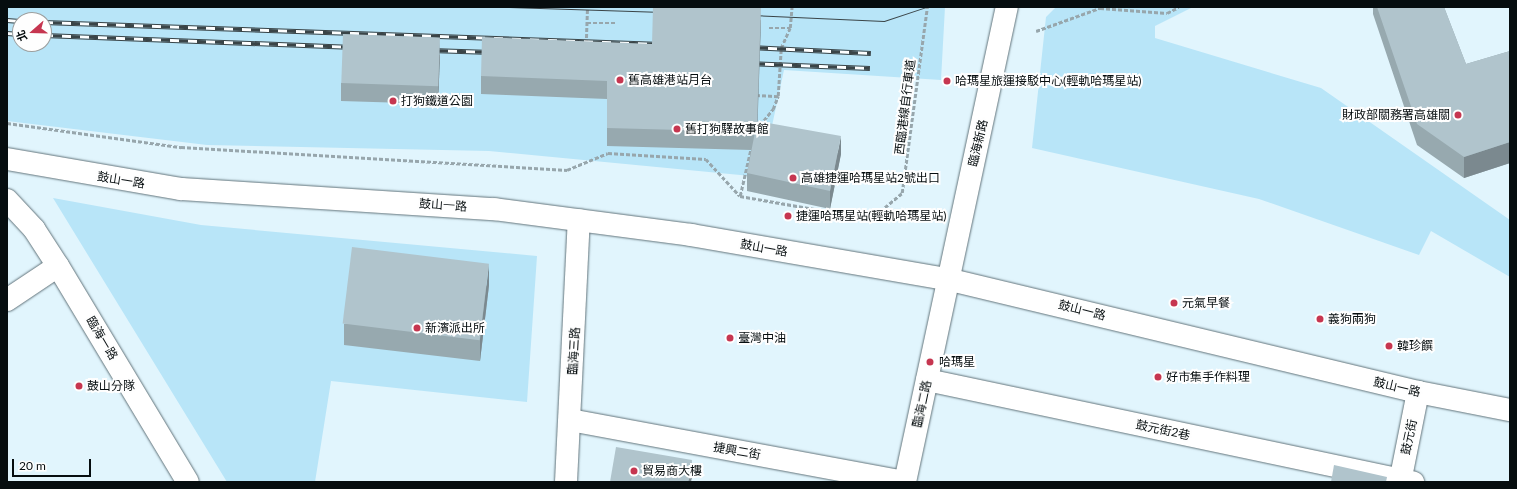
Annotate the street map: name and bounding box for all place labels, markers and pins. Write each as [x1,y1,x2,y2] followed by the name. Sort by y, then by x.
[628,73,712,87] place label: 舊高雄港站月台
[955,74,1141,88] place label: 哈瑪星旅運接駁中心(輕軌哈瑪星站)
[615,75,625,85] marker: 舊高雄港站月台
[942,76,952,86] marker: 哈瑪星旅運接駁中心(輕軌哈瑪星站)
[401,94,473,108] place label: 打狗鐵道公園
[388,96,398,106] marker: 打狗鐵道公園
[1342,108,1450,122] place label: 財政部關務署高雄關
[1453,110,1463,120] marker: 財政部關務署高雄關
[685,122,769,136] place label: 舊打狗驛故事館
[672,124,682,134] marker: 舊打狗驛故事館
[801,171,940,185] place label: 高雄捷運哈瑪星站2號出口
[788,173,798,183] marker: 高雄捷運哈瑪星站2號出口
[796,209,946,223] place label: 捷運哈瑪星站(輕軌哈瑪星站)
[783,211,793,221] marker: 捷運哈瑪星站(輕軌哈瑪星站)
[1182,296,1230,310] place label: 元氣早餐
[1169,298,1179,308] marker: 元氣早餐
[1328,312,1376,326] place label: 義狗兩狗
[1315,314,1325,324] marker: 義狗兩狗
[425,321,485,335] place label: 新濱派出所
[412,323,422,333] marker: 新濱派出所
[738,331,786,345] place label: 臺灣中油
[725,333,735,343] marker: 臺灣中油
[1397,339,1433,353] place label: 韓珍饌
[1384,341,1394,351] marker: 韓珍饌
[939,355,975,369] place label: 哈瑪星
[924,356,936,368] marker: 哈瑪星
[1166,370,1250,384] place label: 好市集手作料理
[1153,372,1163,382] marker: 好市集手作料理
[87,379,135,393] place label: 鼓山分隊
[74,381,84,391] marker: 鼓山分隊
[642,464,702,478] place label: 貿易商大樓
[629,466,639,476] marker: 貿易商大樓

